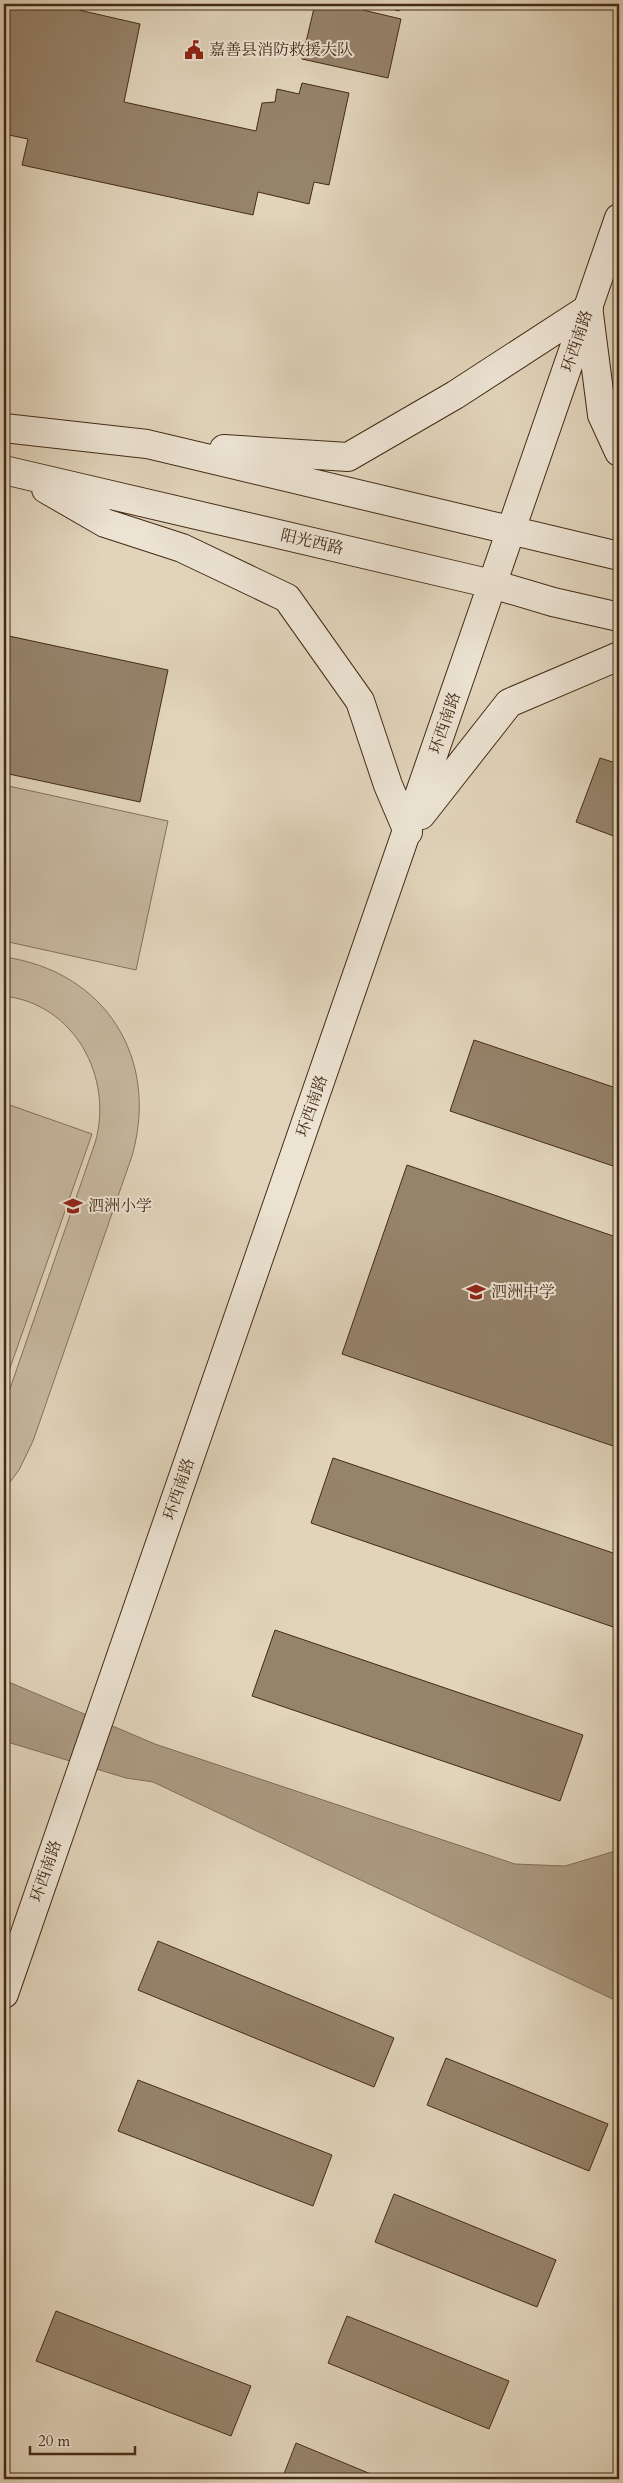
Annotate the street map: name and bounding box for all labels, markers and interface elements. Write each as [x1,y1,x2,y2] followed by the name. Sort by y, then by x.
[183,39,205,61] public building icon: 嘉善县消防救援大队
[209,39,353,61] place label: 嘉善县消防救援大队
[556,307,598,375] street label: 环西南路
[278,524,346,560] street label: 阳光西路
[424,689,466,757] street label: 环西南路
[291,1072,333,1140] street label: 环西南路
[62,1195,84,1217] school or university icon: 泗洲小学
[88,1195,152,1217] place label: 泗洲小学
[465,1281,487,1303] school or university icon: 泗洲中学
[491,1281,555,1303] place label: 泗洲中学
[158,1455,200,1523] street label: 环西南路
[25,1837,67,1905] street label: 环西南路
[30,2423,135,2455] scale bar
[38,2431,70,2451] text: 20 m

